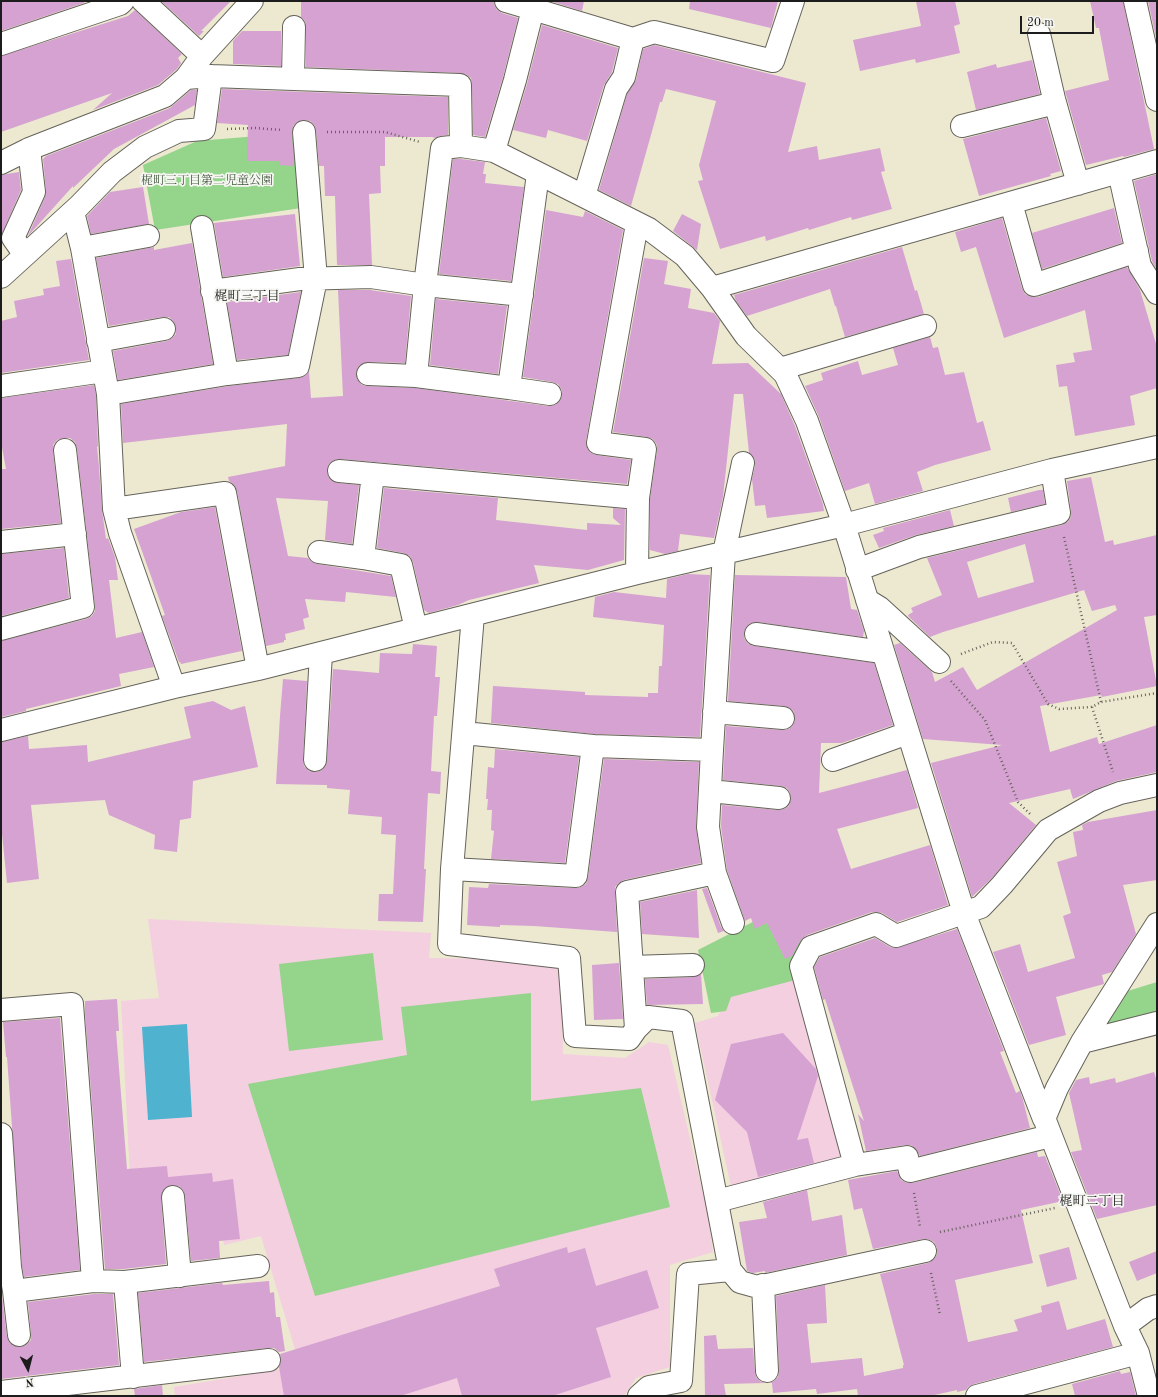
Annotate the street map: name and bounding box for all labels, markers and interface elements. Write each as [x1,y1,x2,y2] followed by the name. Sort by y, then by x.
[1022,8,1096,34] scale bar
[1027,17,1054,29] text: 20 m
[141,174,273,188] park label: 梶町三丁目第二児童公園
[215,289,279,305] district label: 梶町三丁目
[1060,1194,1124,1210] district label: 梶町二丁目
[8,1349,48,1389] north arrow
[25,1375,34,1387] text: N

